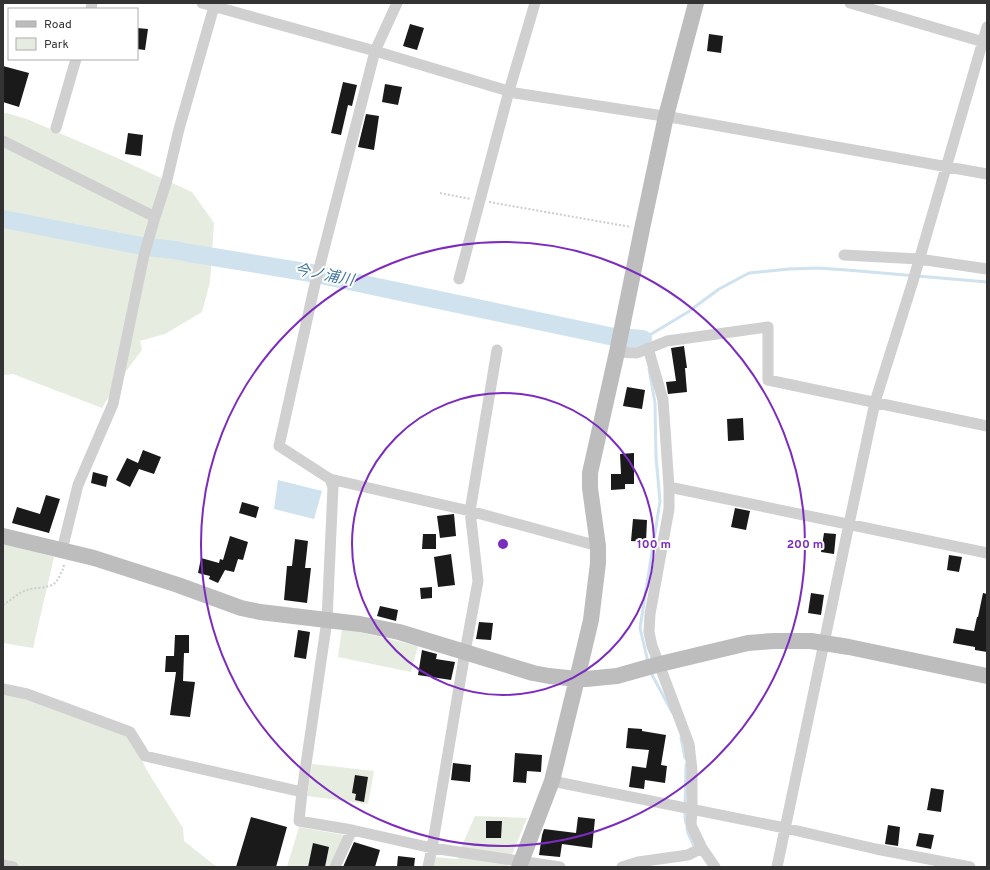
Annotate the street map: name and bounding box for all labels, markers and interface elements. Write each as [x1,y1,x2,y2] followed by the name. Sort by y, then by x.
[8,8,138,60] legend
[44,17,72,33] text: Road
[44,37,69,53] text: Park
[293,261,357,291] water label: 今ノ浦川
[496,537,510,551] centre of rings
[637,537,671,553] text: 100 m
[787,537,823,553] text: 200 m

